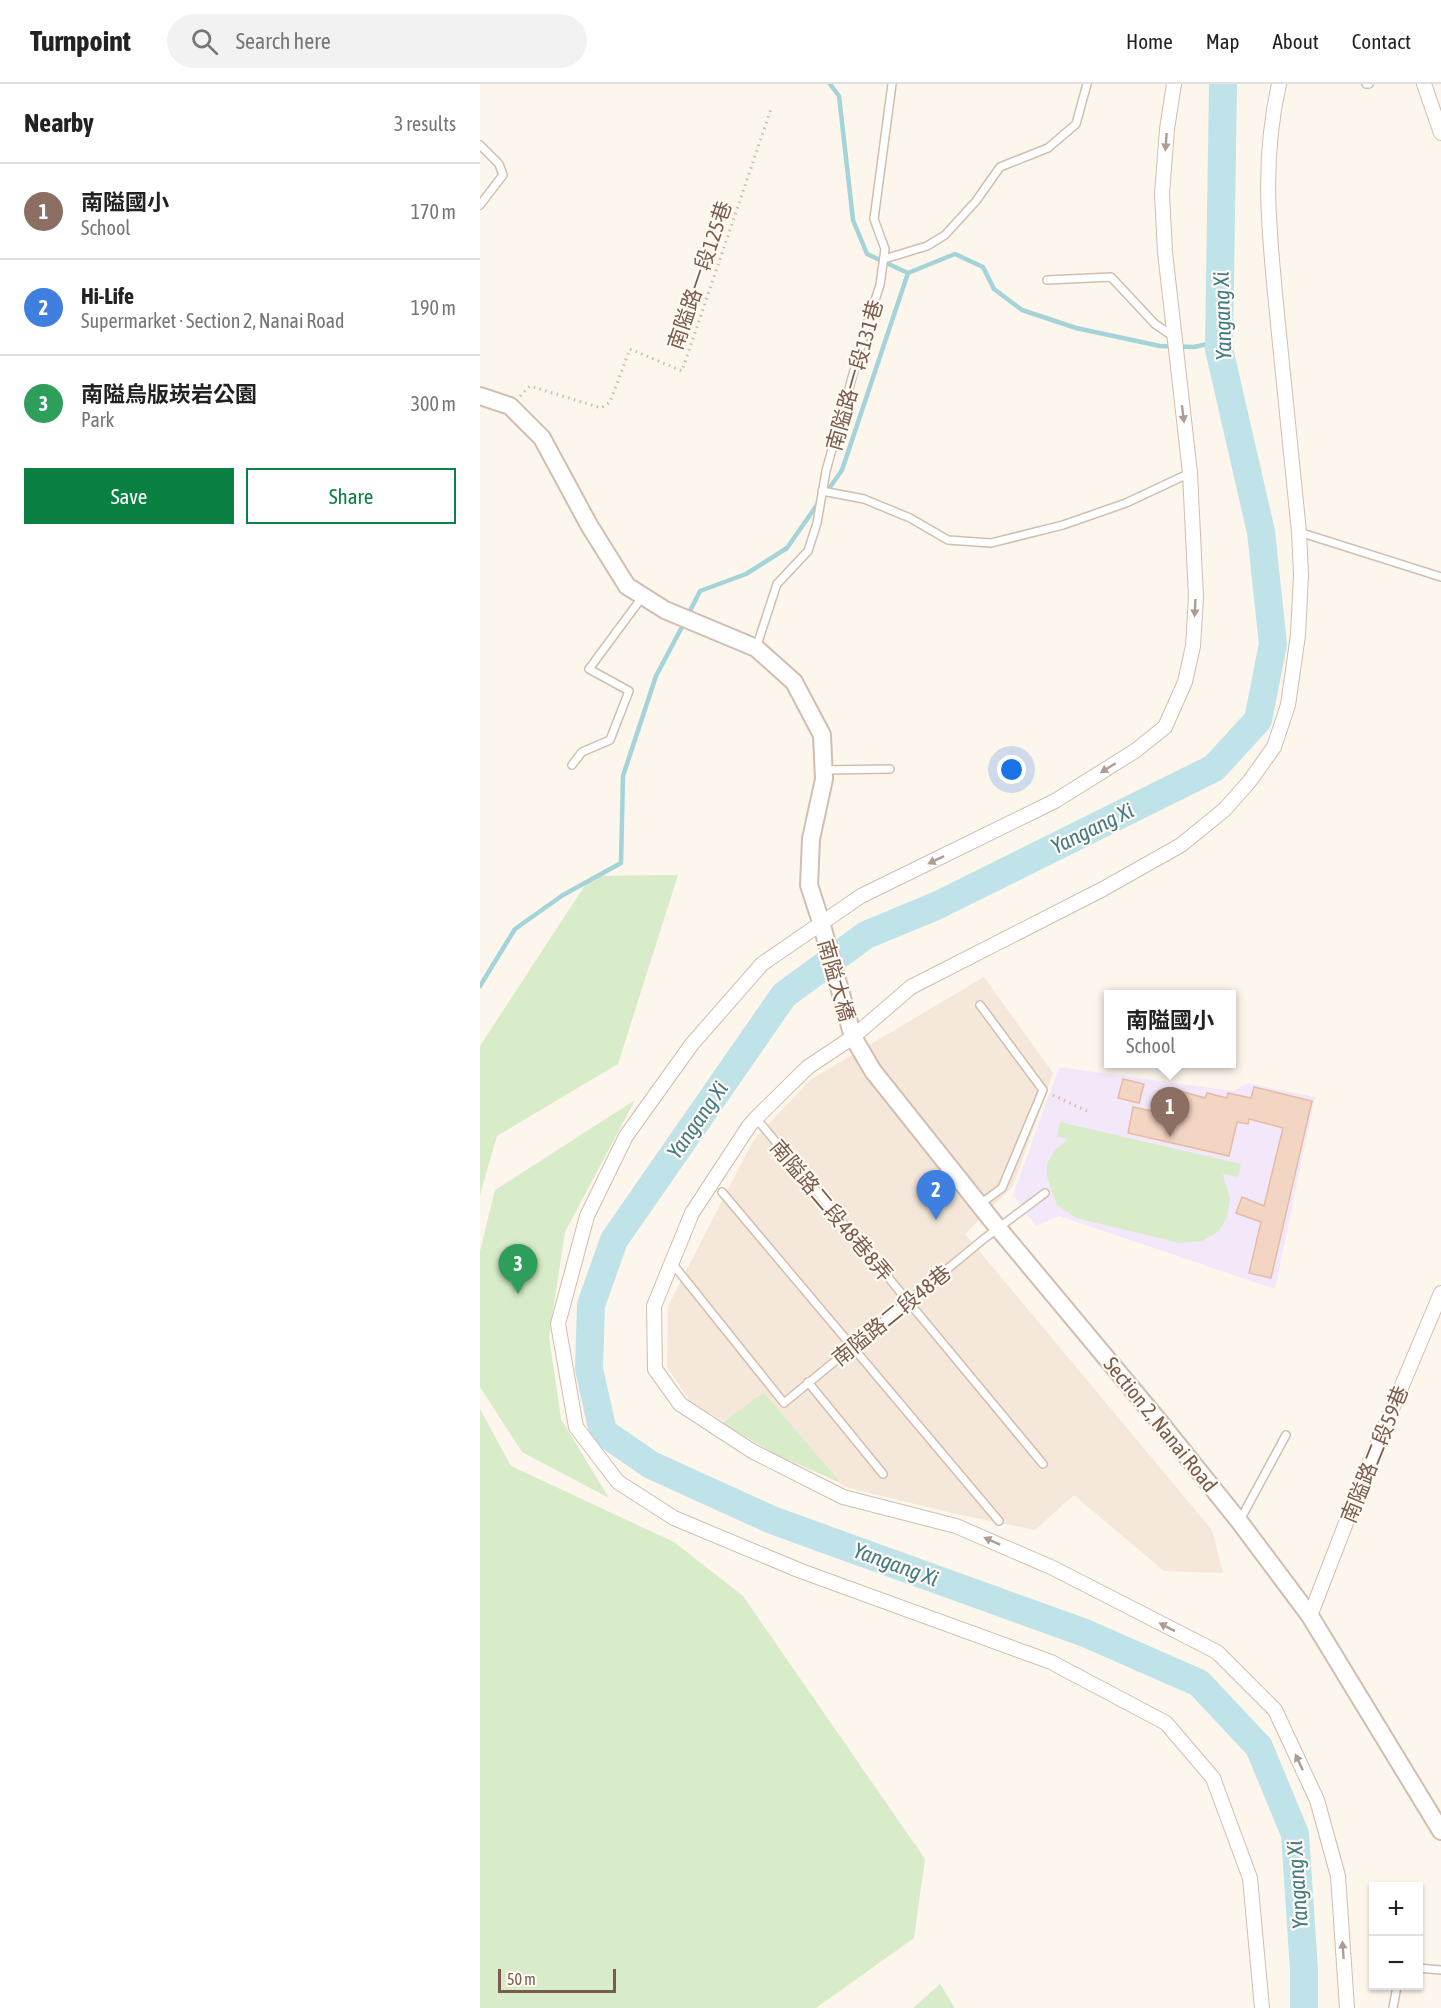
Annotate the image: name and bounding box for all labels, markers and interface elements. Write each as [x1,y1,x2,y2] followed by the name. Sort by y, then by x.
[167,14,587,68] search box
[30,25,131,57] text: Turnpoint
[188,25,221,58] icon: search
[236,28,331,54] text: Search here
[1126,29,1173,53] text: Home
[1206,29,1240,53] text: Map
[1273,29,1319,53] text: About
[1352,29,1411,53] text: Contact
[24,108,94,138] text: Nearby
[394,112,456,135] text: 3 results
[1161,132,1170,151] one-way arrow
[81,189,169,215] text: 南隘國小
[662,198,736,352] street label: 南隘路一段125巷
[39,200,48,223] text: 1
[411,200,456,223] text: 170 m
[81,216,131,239] text: School
[1207,271,1237,361] water label: Yangang Xi
[81,283,134,309] text: Hi-Life
[39,296,48,319] text: 2
[411,296,456,319] text: 190 m
[821,297,887,453] street label: 南隘路一段131巷
[81,309,344,332] text: Supermarket · Section 2, Nanai Road
[81,381,257,407] text: 南隘烏版崁岩公園
[39,392,48,415] text: 3
[411,392,456,415] text: 300 m
[1178,404,1187,423] one-way arrow
[81,408,114,431] text: Park
[24,468,234,524] button: Save
[246,468,456,524] button: Share
[1190,598,1199,617] one-way arrow
[997,755,1026,784] your location
[1100,763,1116,774] one-way arrow
[1047,797,1137,859] water label: Yangang Xi
[927,855,944,864] one-way arrow
[814,936,860,1024] street label: 南隘大橋
[1104,990,1236,1068] popup
[1126,1007,1214,1033] text: 南隘國小
[1126,1034,1176,1057] text: School
[661,1076,733,1164] water label: Yangang Xi
[1150,1088,1190,1137] pin: 1
[766,1135,898,1285] street label: 南隘路二段48巷8弄
[916,1170,956,1220] pin: 2
[498,1244,537,1294] pin: 3
[827,1260,955,1370] street label: 南隘路二段48巷
[1099,1352,1223,1496] street label: Section 2, Nanai Road
[1336,1382,1412,1526] street label: 南隘路二段59巷
[982,1536,1000,1546] one-way arrow
[850,1537,942,1591] water label: Yangang Xi
[1158,1622,1175,1632] one-way arrow
[1295,1753,1304,1770] one-way arrow
[1281,1840,1313,1930] water label: Yangang Xi
[1369,1882,1423,1990] map controls
[1369,1882,1423,1936] button: +
[1369,1936,1423,1990] button: −
[1338,1940,1348,1959] one-way arrow
[498,1966,616,1994] scale bar
[507,1970,536,1988] text: 50 m

